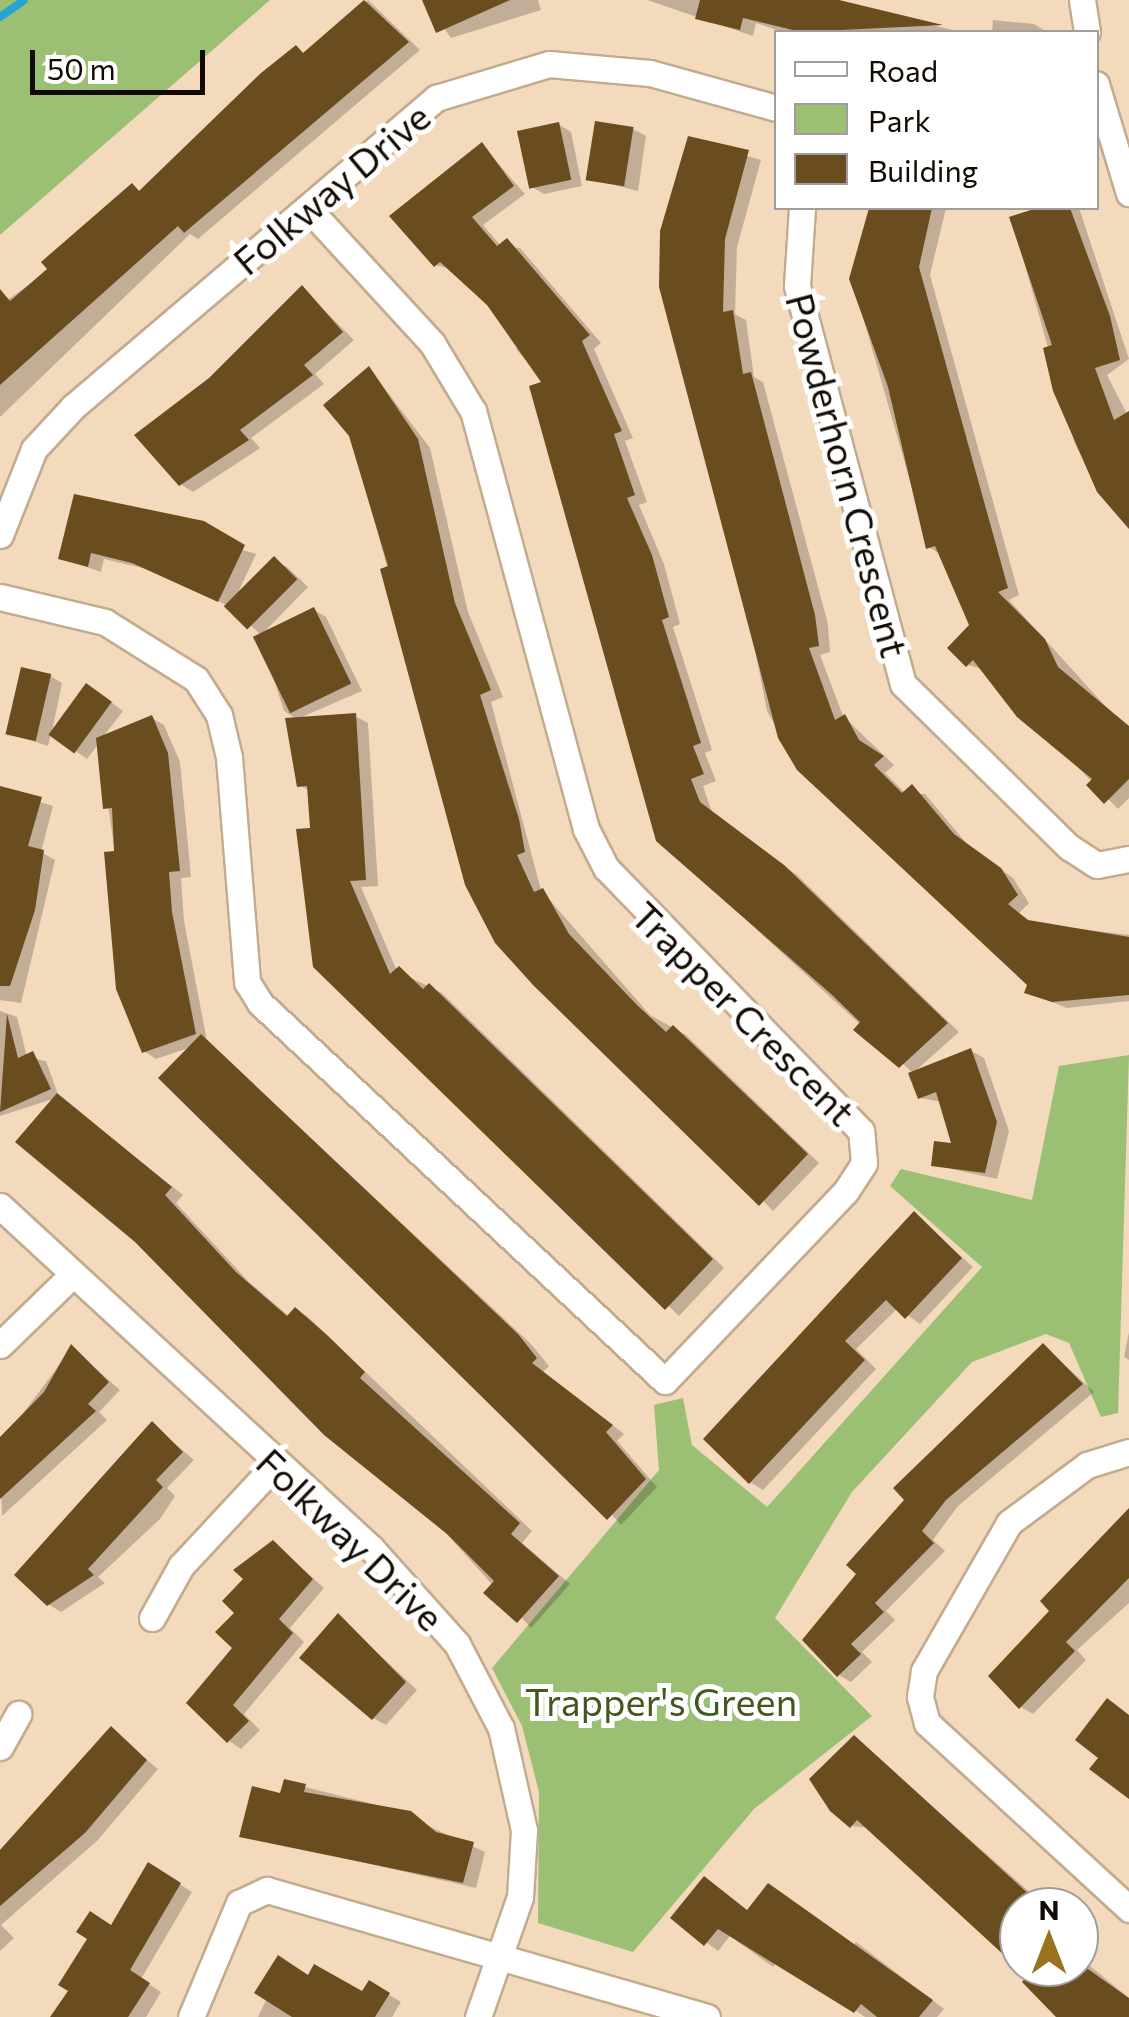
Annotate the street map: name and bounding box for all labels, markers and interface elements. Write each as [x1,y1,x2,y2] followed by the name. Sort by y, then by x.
[35,30,210,92] scale bar
[774,30,1099,210] legend
[47,49,116,86] text: 50 m
[868,51,938,88] text: Road
[224,93,438,283] street label: Folkway Drive
[868,101,931,138] text: Park
[868,151,978,188] text: Building
[777,288,919,662] street label: Powderhorn Crescent
[623,892,865,1134] street label: Trapper Crescent
[248,1438,454,1640] street label: Folkway Drive
[525,1678,797,1724] park label: Trapper's Green
[999,1887,1099,1987] north arrow
[1039,1892,1060,1926] text: N

